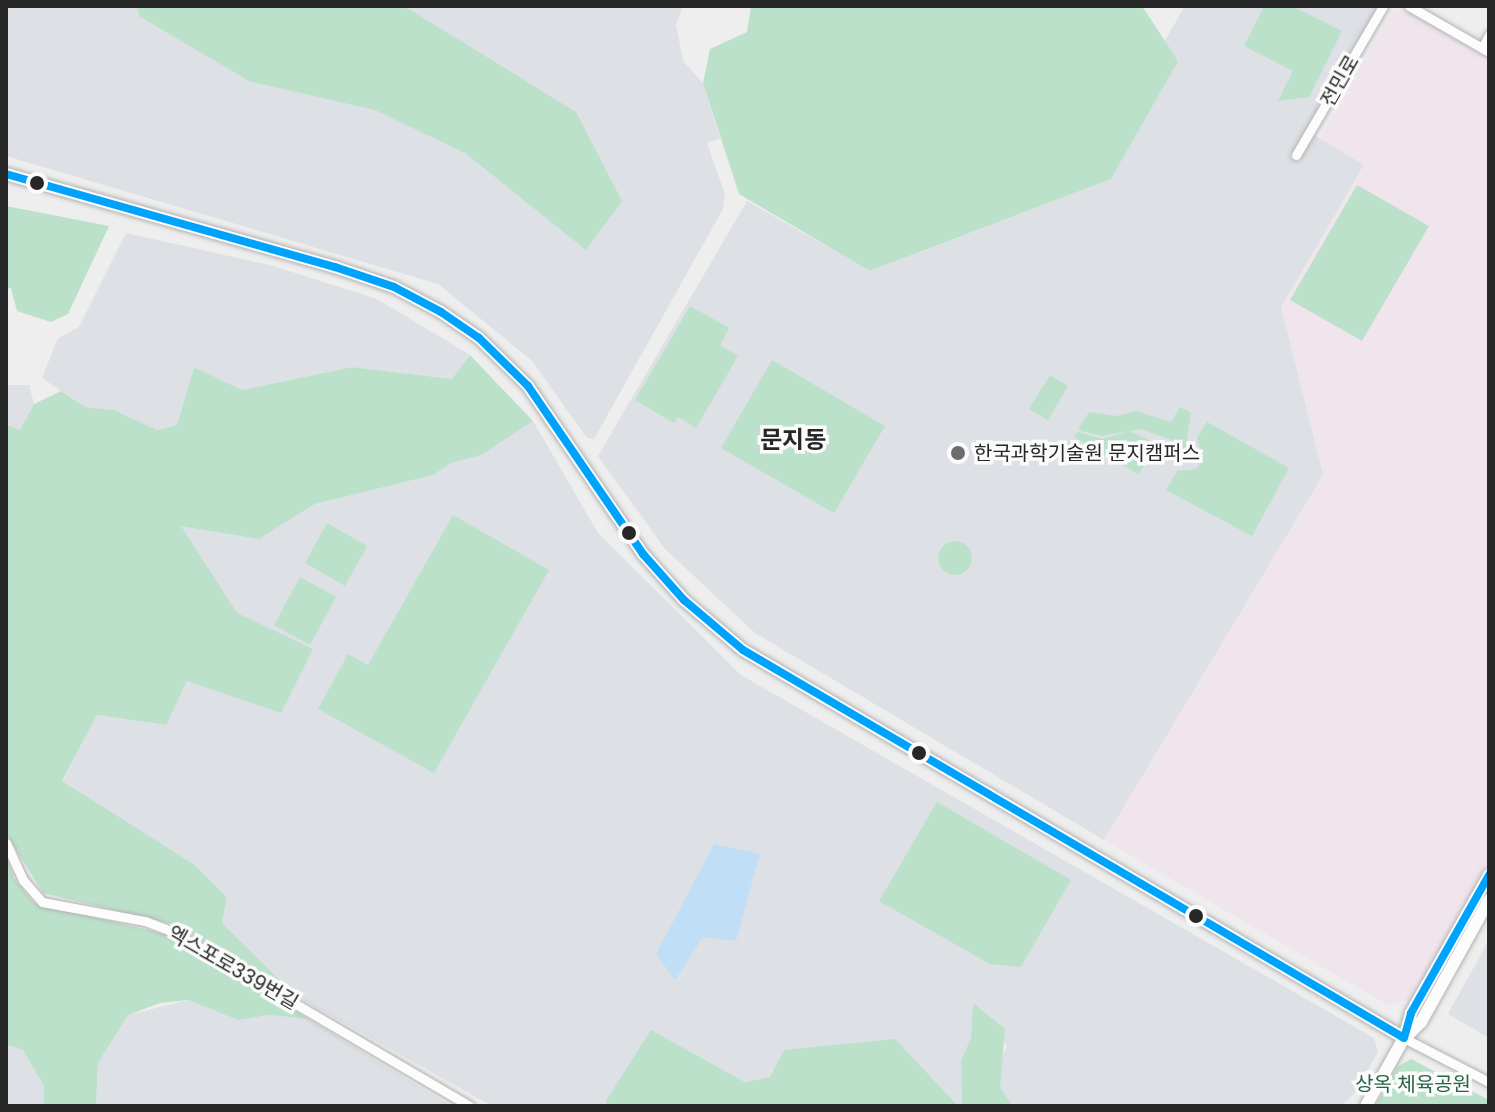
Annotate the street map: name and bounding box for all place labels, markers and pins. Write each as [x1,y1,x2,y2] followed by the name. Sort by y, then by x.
[29,175,45,191] unlabelled marker
[974,441,1200,465] place label: 한국과학기술원 문지캠퍼스
[949,444,967,462] marker: 한국과학기술원 문지캠퍼스
[621,525,637,541] unlabelled marker
[911,745,927,761] unlabelled marker
[1188,908,1204,924] unlabelled marker

